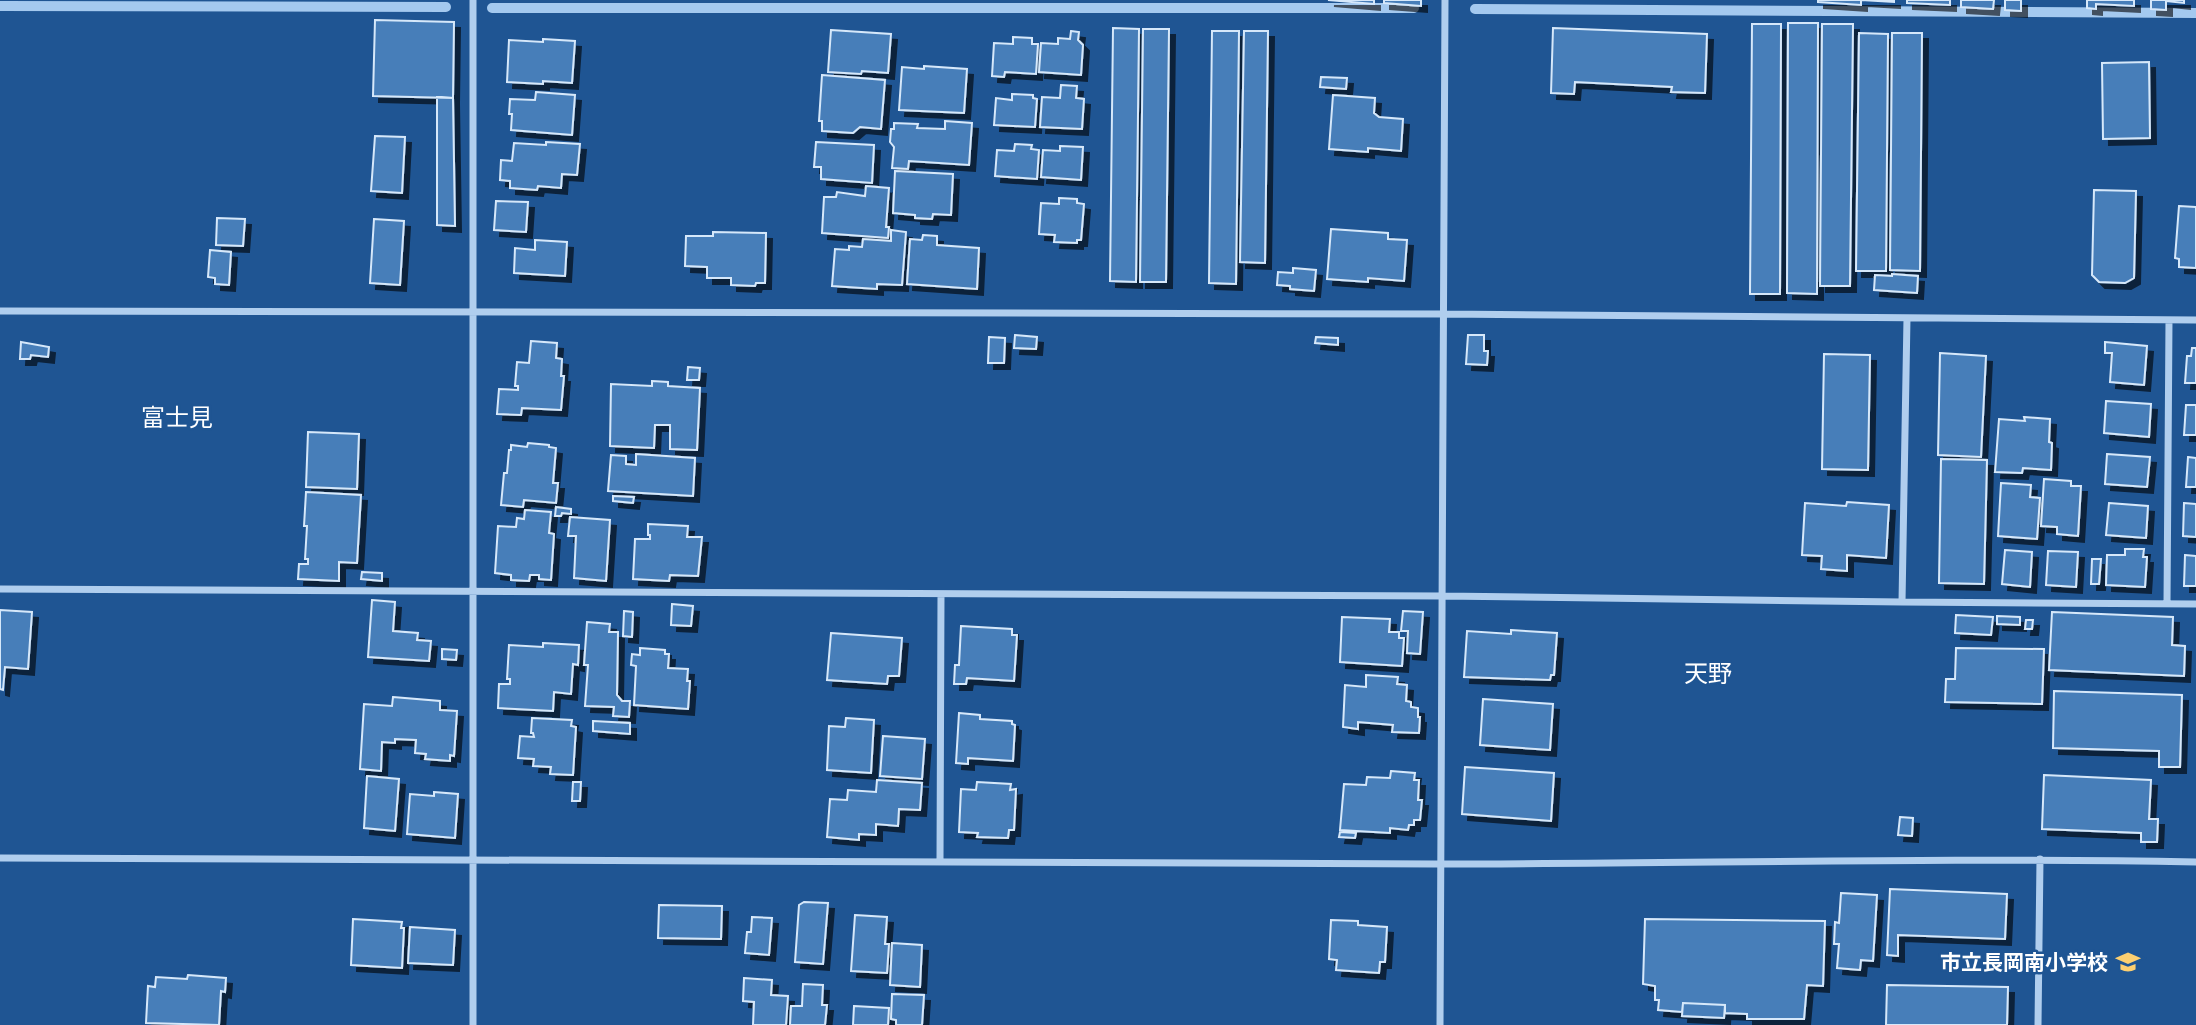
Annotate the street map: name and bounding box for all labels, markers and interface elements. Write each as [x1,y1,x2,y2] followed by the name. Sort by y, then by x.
[141,402,213,433] district label: 富士見
[1684,658,1732,689] district label: 天野
[2114,948,2142,976] school or university icon: 市立長岡南小学校
[1940,949,2108,976] place label: 市立長岡南小学校

